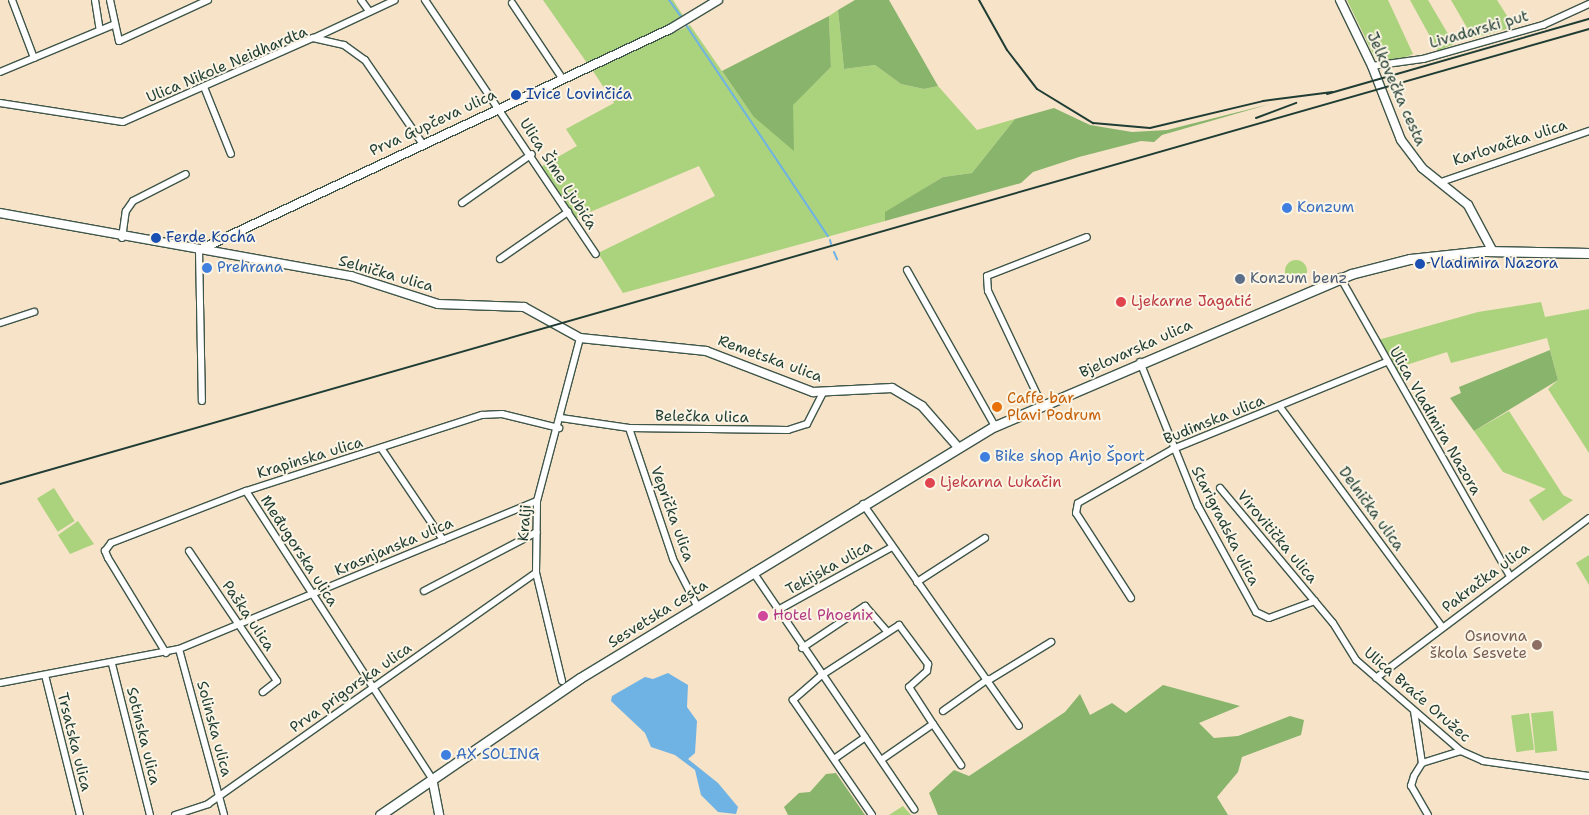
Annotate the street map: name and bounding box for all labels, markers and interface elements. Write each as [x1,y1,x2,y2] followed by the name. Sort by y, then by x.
[1427,7,1531,53] street label: Livadarski put
[144,23,310,107] street label: Ulica Nikole Neidhardta
[1363,29,1429,149] street label: Jelkovečka cesta
[367,86,499,160] street label: Prva Gupčeva ulica
[526,86,632,104] place label: Ivice Lovinčića
[510,89,522,101] marker: Ivice Lovinčića
[515,115,601,233] street label: Ulica Šime Ljubića
[1451,116,1569,170] street label: Karlovačka ulica
[1297,199,1354,217] place label: Konzum
[1281,202,1293,214] marker: Konzum
[166,229,255,247] place label: Ferde Kocha
[150,232,162,244] marker: Ferde Kocha
[337,252,435,296] street label: Selnička ulica
[1430,255,1558,273] place label: Vladimira Nazora
[1414,258,1426,270] marker: Vladimira Nazora
[217,259,283,277] place label: Prehrana
[201,262,213,274] marker: Prehrana
[1250,270,1347,288] place label: Konzum benz
[1234,273,1246,285] marker: Konzum benz
[1131,293,1252,311] place label: Ljekarne Jagatić
[1115,296,1127,308] marker: Ljekarne Jagatić
[1077,316,1195,382] street label: Bjelovarska ulica
[715,332,825,386] street label: Remetska ulica
[1385,344,1485,498] street label: Ulica Vladimira Nazora
[1007,389,1101,424] place label: Caffe bar Plavi Podrum
[1161,392,1267,448] street label: Budimska ulica
[991,401,1003,413] marker: Caffe bar Plavi Podrum
[655,407,749,427] street label: Belečka ulica
[255,433,365,483] street label: Krapinska ulica
[995,448,1145,466] place label: Bike shop Anjo Šport
[979,451,991,463] marker: Bike shop Anjo Šport
[1187,463,1263,589] street label: Starigradska ulica
[646,464,698,564] street label: Veprička ulica
[1335,464,1407,554] street label: Delnička ulica
[940,474,1062,492] place label: Ljekarna Lukačin
[924,477,936,489] marker: Ljekarna Lukačin
[1233,487,1321,587] street label: Virovitička ulica
[256,492,342,610] street label: Međugorska ulica
[514,504,536,542] street label: Kralji
[332,514,456,580] street label: Krasnjanska ulica
[783,537,875,599] street label: Tekijska ulica
[1439,539,1533,617] street label: Pakračka ulica
[605,576,711,652] street label: Sesvetska cesta
[218,577,278,655] street label: Paška ulica
[773,607,873,625] place label: Hotel Phoenix
[757,610,769,622] marker: Hotel Phoenix
[1430,627,1527,662] place label: Osnovna škola Sesvete
[287,639,415,737] street label: Prva prigorska ulica
[1531,639,1543,651] marker: Osnovna škola Sesvete
[1360,644,1474,746] street label: Ulica Braće Oružec
[193,679,235,779] street label: Solinska ulica
[122,685,164,787] street label: Sotinska ulica
[53,691,95,793] street label: Trsatska ulica
[456,746,540,764] place label: AX SOLING
[440,749,452,761] marker: AX SOLING

